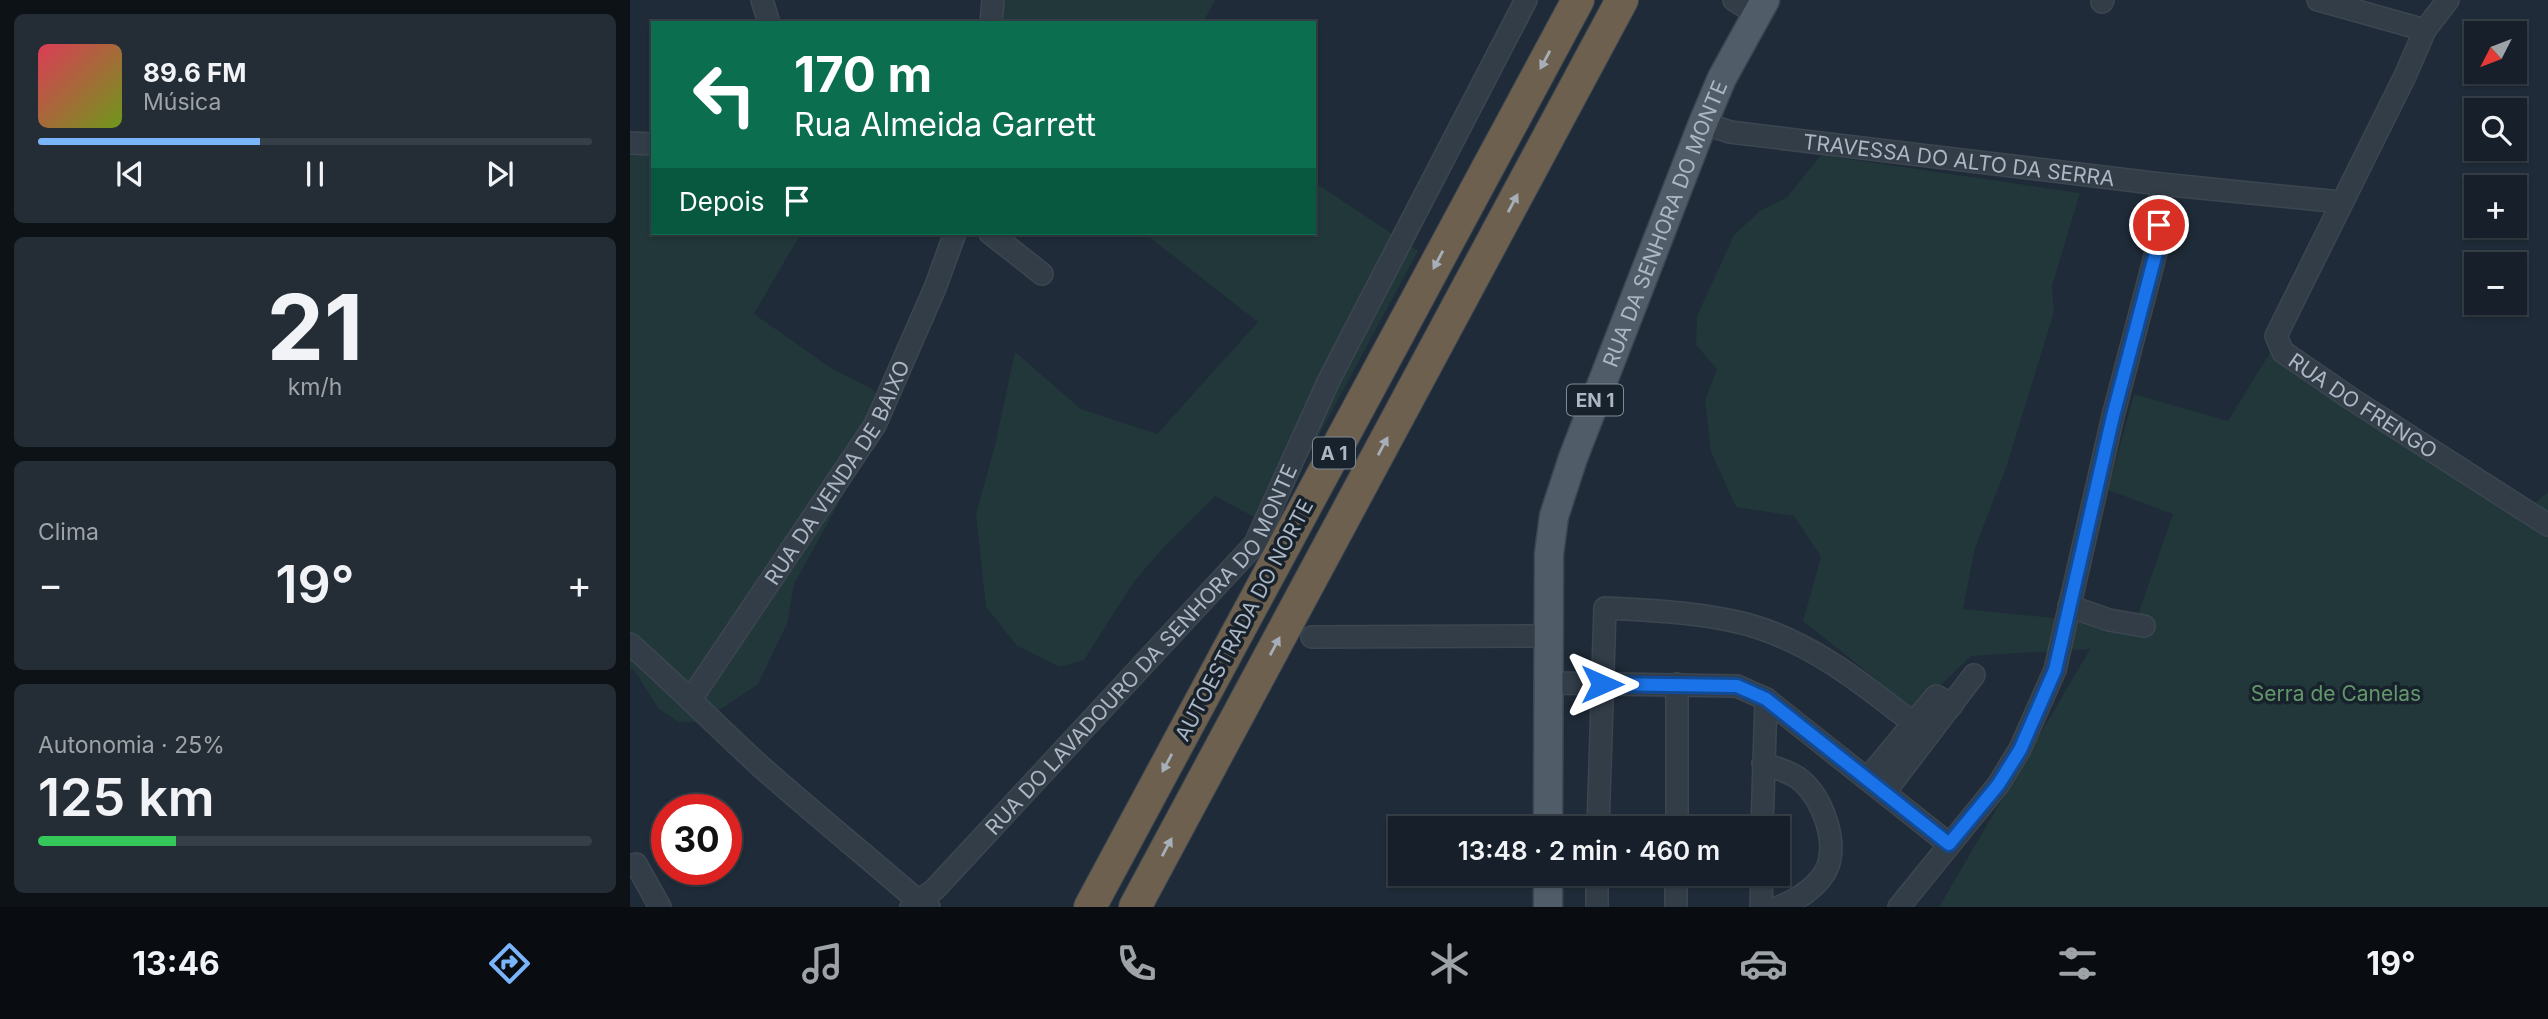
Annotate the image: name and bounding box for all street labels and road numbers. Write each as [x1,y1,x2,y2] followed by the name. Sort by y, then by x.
[1597,77,1732,370] street label: RUA DA SENHORA DO MONTE
[1802,128,2116,191] street label: TRAVESSA DO ALTO DA SERRA
[2284,347,2442,463] street label: RUA DO FRENGO
[759,356,914,589] street label: RUA DA VENDA DE BAIXO
[1567,384,1623,416] road number: EN 1
[1313,437,1355,468] road number: A 1
[980,460,1302,839] street label: RUA DO LAVADOURO DA SENHORA DO MONTE
[1170,495,1318,745] street label: AUTOESTRADA DO NORTE

